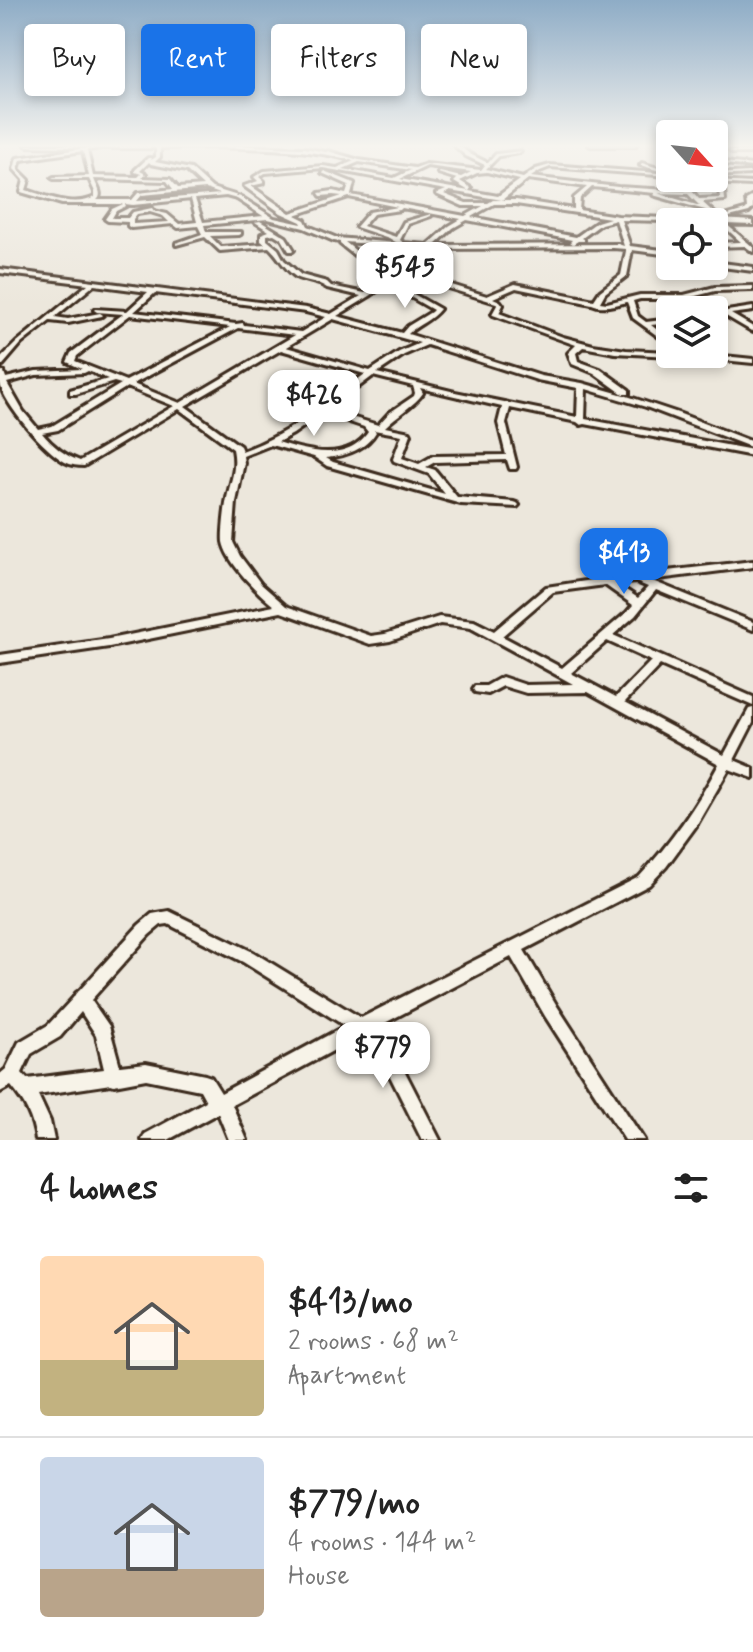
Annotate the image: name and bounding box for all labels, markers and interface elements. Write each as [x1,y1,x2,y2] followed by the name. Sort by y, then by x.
[24,24,125,96] chip: Buy
[141,24,255,96] chip: Rent
[271,24,405,96] chip: Filters
[421,24,527,96] chip: New
[656,120,728,192] north arrow
[656,120,728,368] map controls
[656,208,728,280] button: locate
[358,242,452,310] pin: $545
[374,251,436,285] text: $545
[656,296,728,368] button: layers
[267,370,361,438] pin: $426
[286,379,342,413] text: $426
[577,528,671,596] pin: $413
[598,537,650,571] text: $413
[336,1022,430,1090] pin: $779
[354,1031,412,1065] text: $779
[40,1166,158,1211] text: 4 homes
[669,1166,713,1210] icon: filters
[288,1280,413,1325] text: $413/mo
[104,1288,200,1384] icon: home
[288,1325,459,1359] text: 2 rooms · 68 m²
[288,1359,406,1393] text: Apartment
[288,1481,420,1526] text: $779/mo
[104,1489,200,1585] icon: home
[288,1526,476,1560] text: 4 rooms · 144 m²
[288,1560,349,1594] text: House

